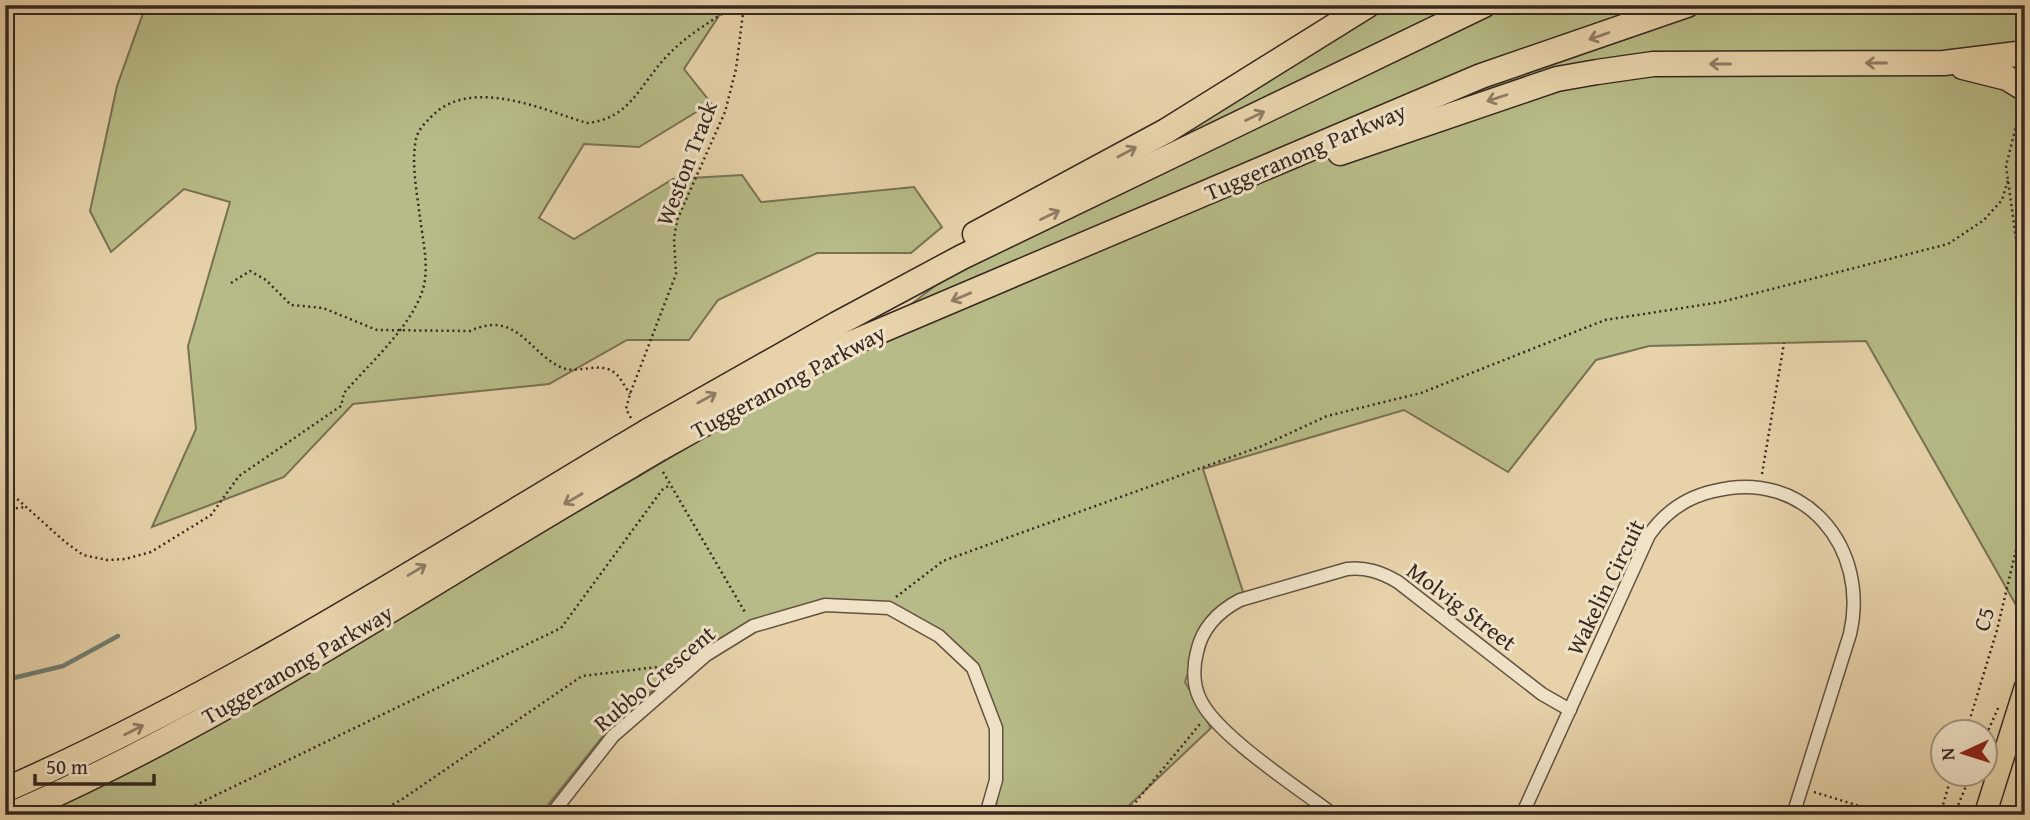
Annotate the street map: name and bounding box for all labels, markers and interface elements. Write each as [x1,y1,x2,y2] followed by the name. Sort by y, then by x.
[1589,31,1611,43] one-way arrow
[1864,56,1887,70] one-way arrow
[1709,57,1732,71] one-way arrow
[1199,93,1411,208] street label: Tuggeranong Parkway
[1486,93,1508,106] one-way arrow
[647,96,725,230] street label: Weston Track
[1244,109,1265,122] one-way arrow
[1116,145,1137,158] one-way arrow
[1039,208,1060,221] one-way arrow
[951,291,973,304] one-way arrow
[685,315,892,446] street label: Tuggeranong Parkway
[697,391,717,405] one-way arrow
[563,493,583,507] one-way arrow
[1558,513,1652,661] street label: Wakelin Circuit
[1400,554,1524,658] street label: Molvig Street
[406,562,426,576] one-way arrow
[195,595,399,732] street label: Tuggeranong Parkway
[1964,603,2002,635] street label: C5
[586,617,722,739] street label: Rubbo Crescent
[1928,718,1998,788] north arrow
[123,722,143,736] one-way arrow
[35,743,154,787] scale bar
[1933,747,1961,761] text: N
[46,751,88,782] text: 50 m

